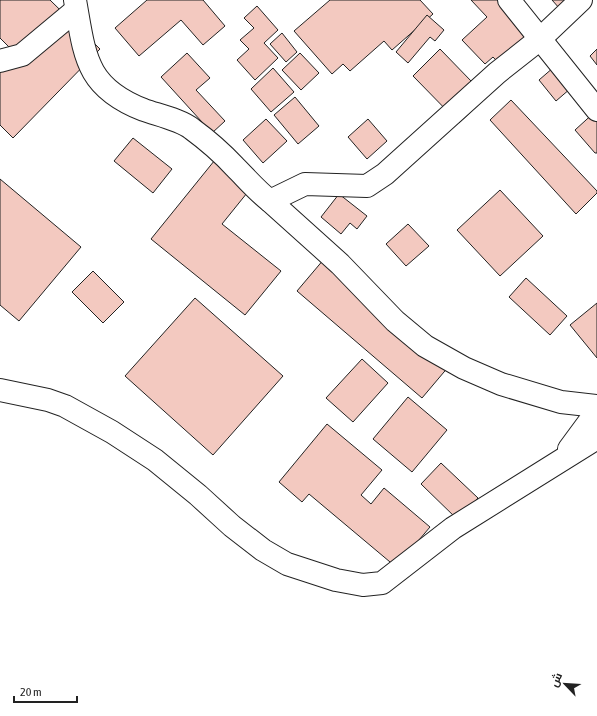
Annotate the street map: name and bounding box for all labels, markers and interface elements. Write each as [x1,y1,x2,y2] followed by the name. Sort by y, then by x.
[545,664,585,704] north arrow
[548,671,565,689] text: ش
[14,678,77,704] scale bar
[20,685,42,699] text: 20 m

